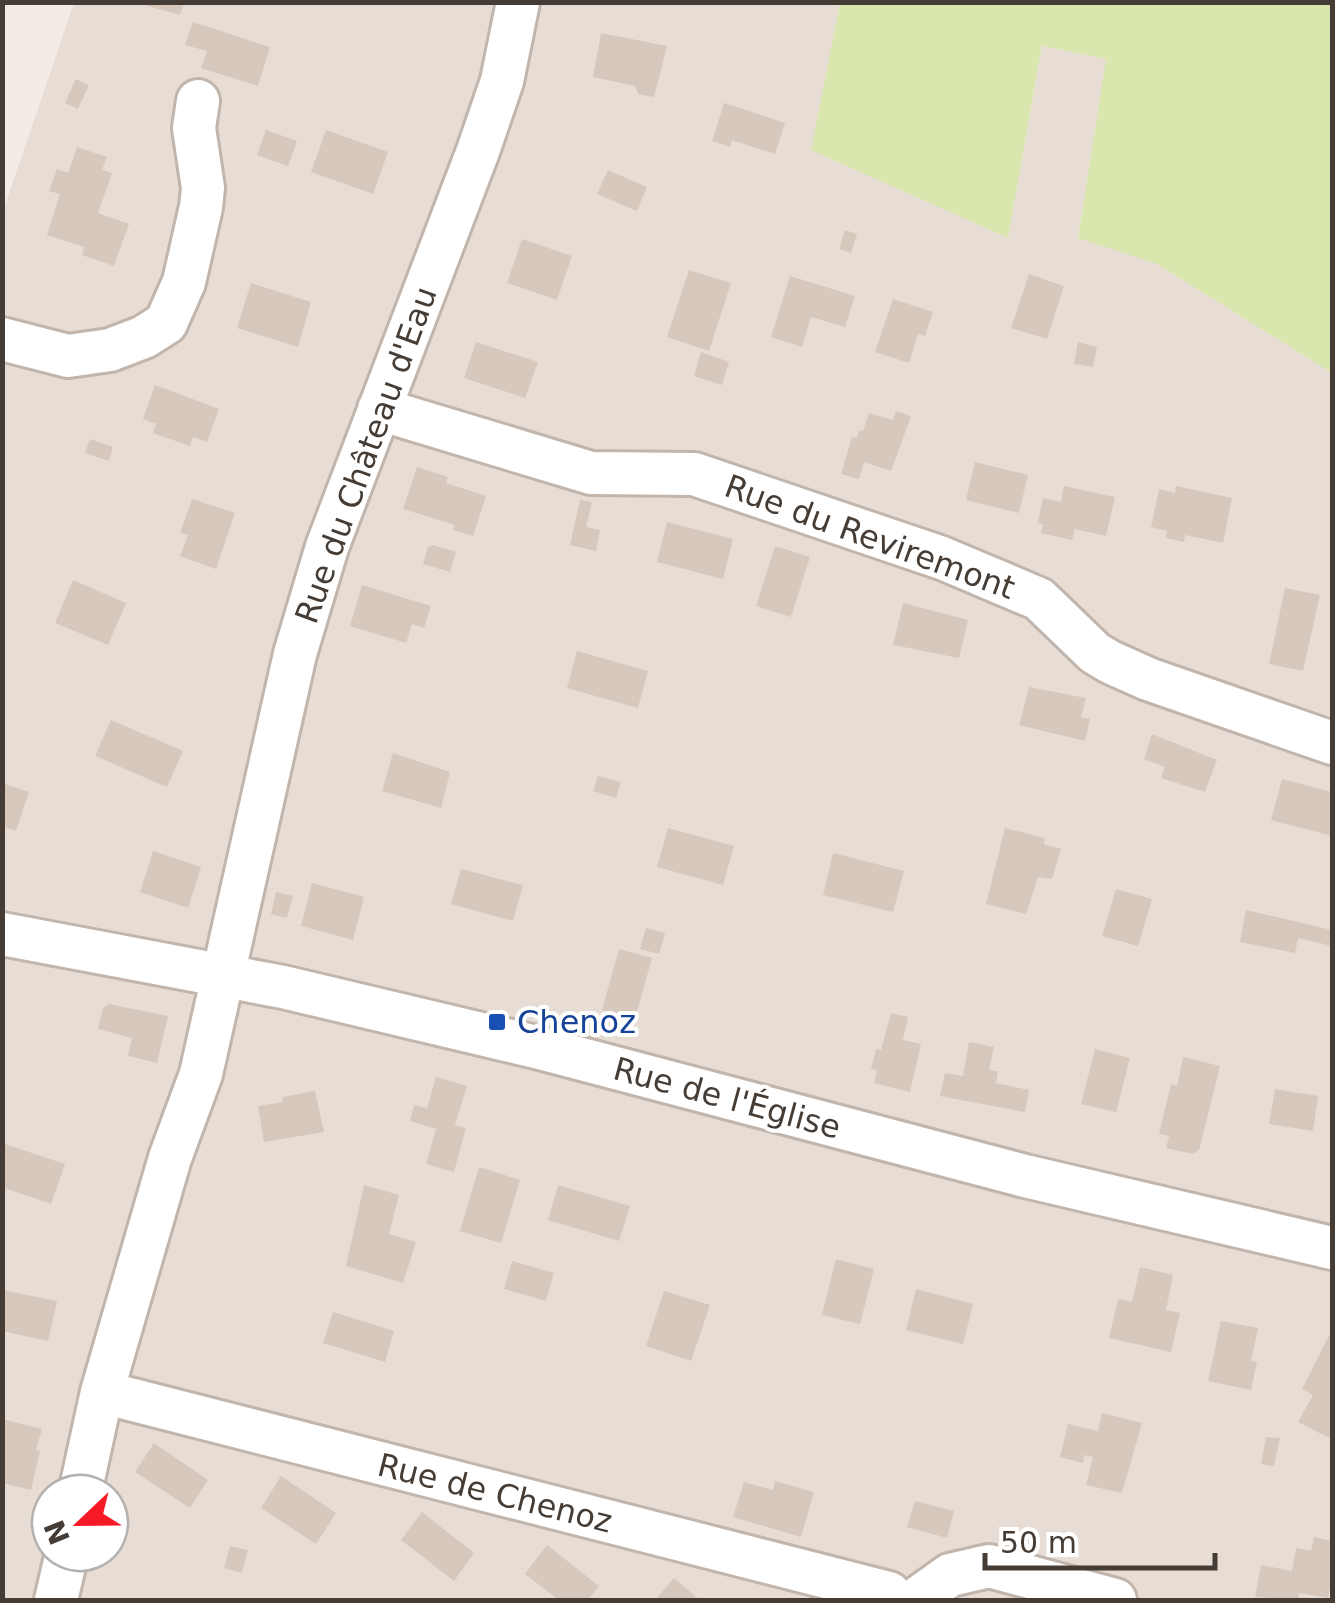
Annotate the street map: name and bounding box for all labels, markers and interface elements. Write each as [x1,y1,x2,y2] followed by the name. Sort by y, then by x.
[287,281,445,629] street label: Rue du Château d'Eau
[720,467,1020,607] street label: Rue du Reviremont
[517,1003,636,1041] place label: Chenoz
[486,1011,508,1033] marker: Chenoz
[609,1049,845,1147] street label: Rue de l'Église
[374,1446,616,1540] street label: Rue de Chenoz
[30,1473,130,1573] north arrow
[985,1508,1215,1570] scale bar
[38,1515,77,1549] text: N
[1000,1525,1077,1560] text: 50 m

